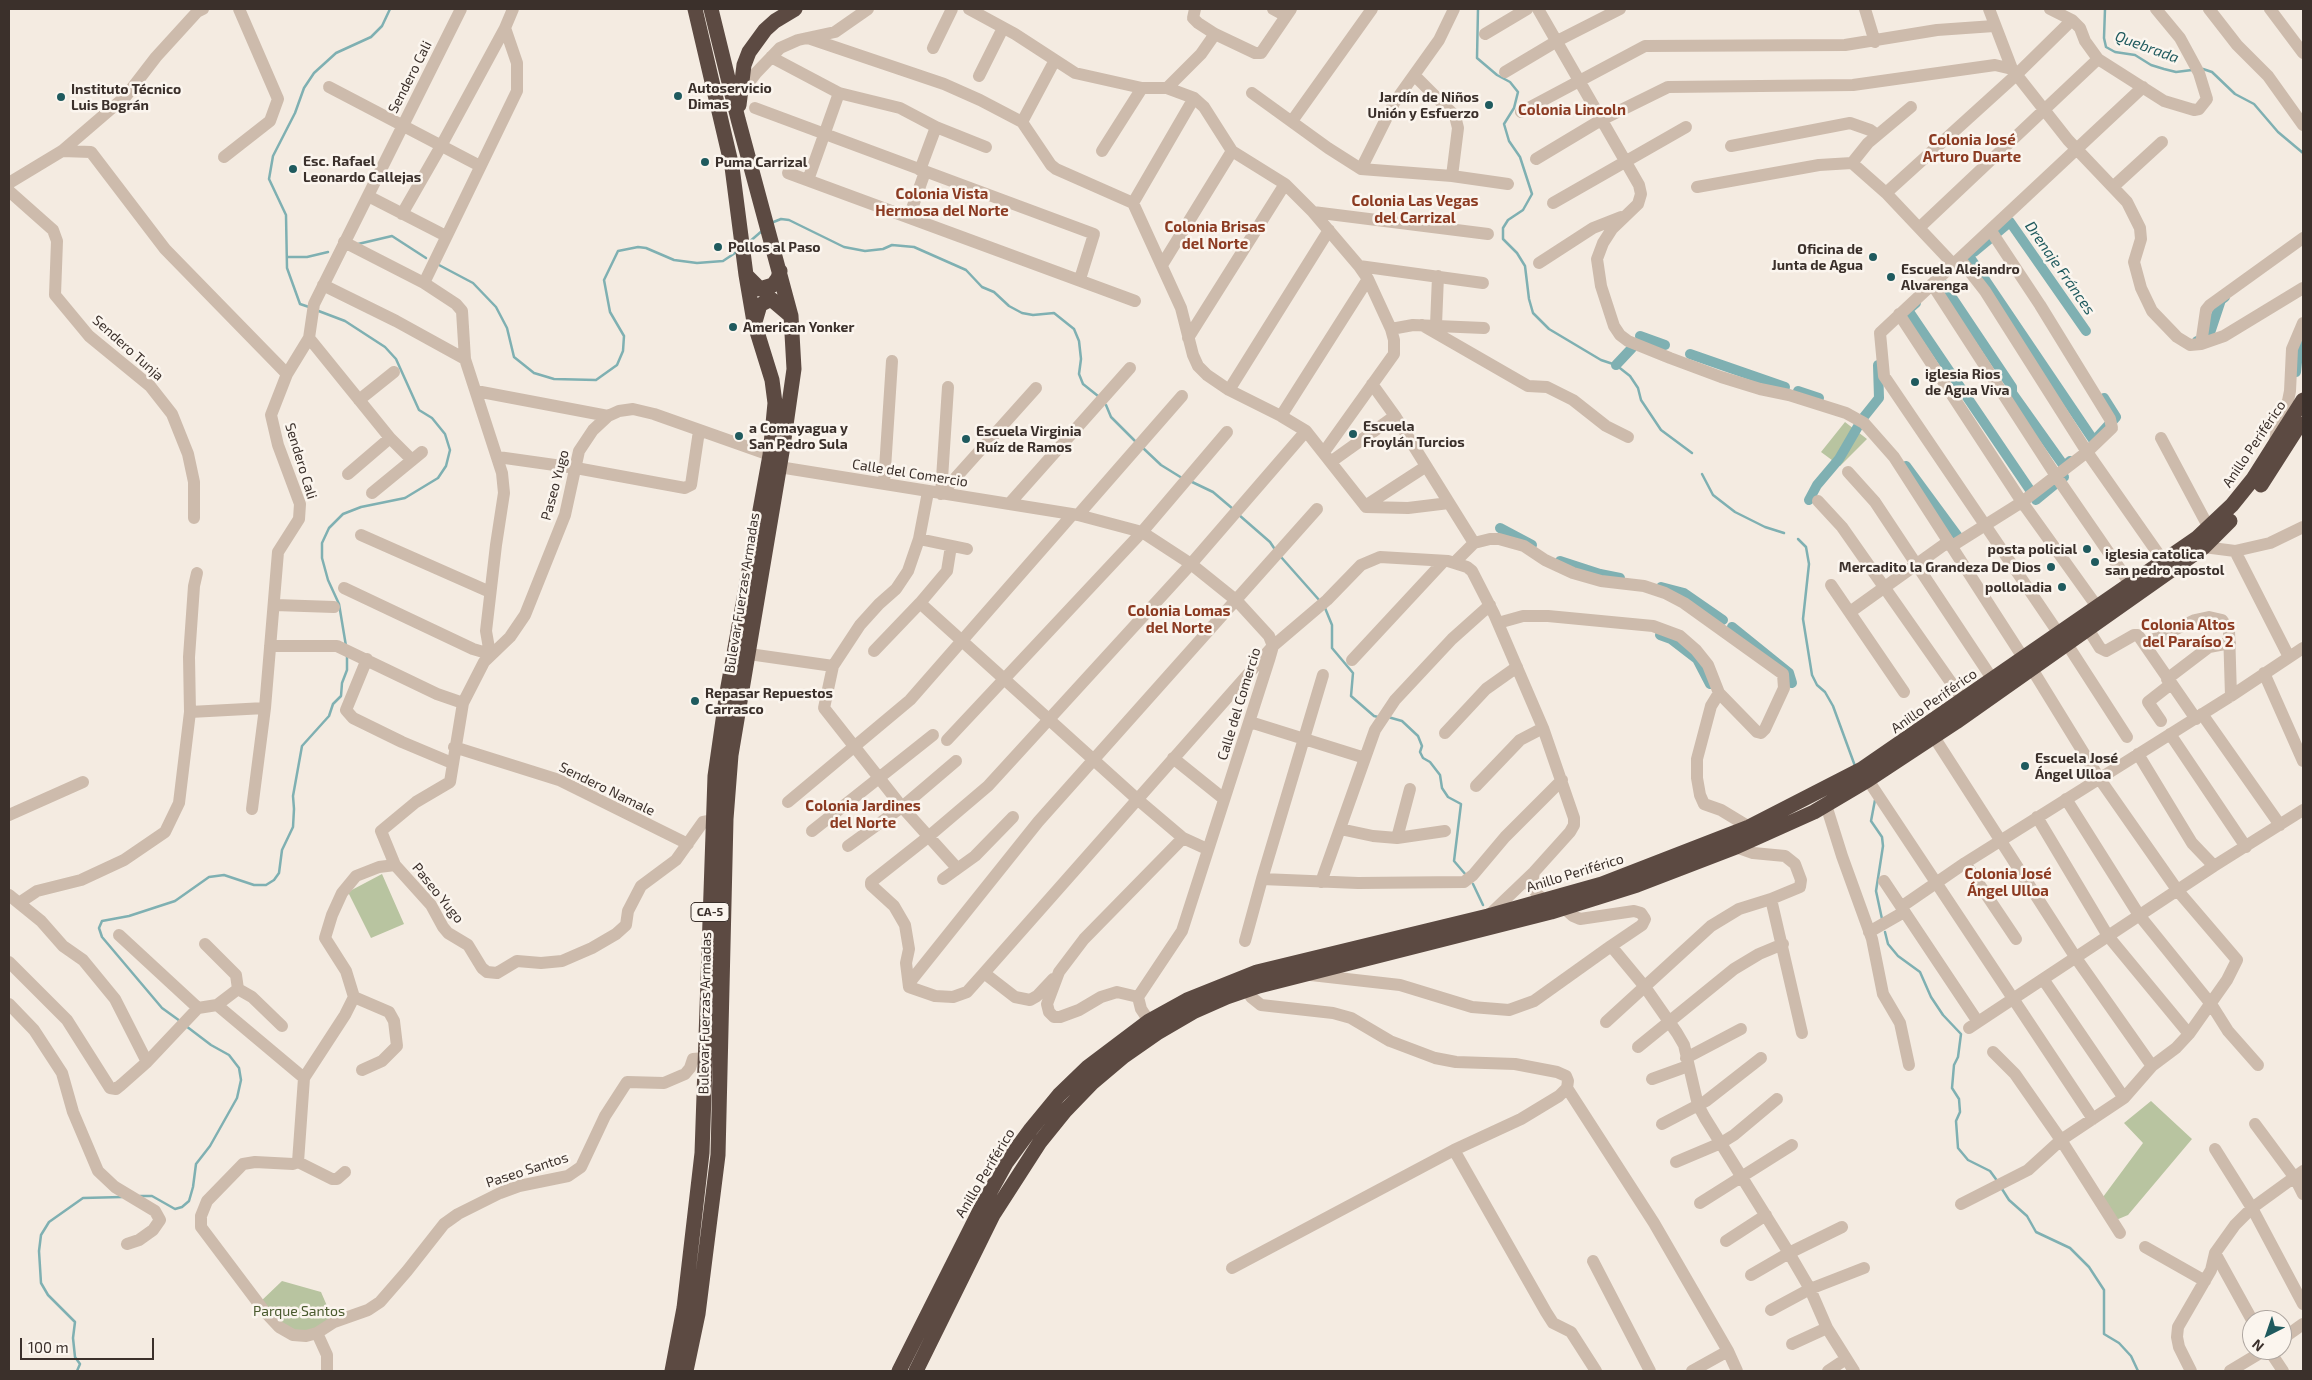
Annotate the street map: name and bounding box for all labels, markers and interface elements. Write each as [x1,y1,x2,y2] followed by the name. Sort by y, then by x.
[2113,27,2181,67] water label: Quebrada
[385,38,435,116] street label: Sendero Cali
[688,80,772,112] place label: Autoservicio Dimas
[71,81,181,114] place label: Instituto Técnico Luis Bográn
[1368,89,1479,121] place label: Jardín de Niños Unión y Esfuerzo
[672,90,684,102] marker: Autoservicio Dimas
[55,91,67,103] marker: Instituto Técnico Luis Bográn
[1483,99,1495,111] marker: Jardín de Niños Unión y Esfuerzo
[1518,101,1626,119] district label: Colonia Lincoln
[1923,131,2021,166] district label: Colonia José Arturo Duarte
[303,153,421,186] place label: Esc. Rafael Leonardo Callejas
[715,154,807,170] place label: Puma Carrizal
[699,156,711,168] marker: Puma Carrizal
[287,163,299,175] marker: Esc. Rafael Leonardo Callejas
[875,185,1009,220] district label: Colonia Vista Hermosa del Norte
[1352,192,1478,227] district label: Colonia Las Vegas del Carrizal
[1164,218,1266,253] district label: Colonia Brisas del Norte
[2021,218,2099,318] water label: Drenaje Fránces
[728,239,821,255] place label: Pollos al Paso
[712,241,724,253] marker: Pollos al Paso
[1771,241,1863,274] place label: Oficina de Junta de Agua
[1867,251,1879,263] marker: Oficina de Junta de Agua
[1901,261,2020,294] place label: Escuela Alejandro Alvarenga
[1885,271,1897,283] marker: Escuela Alejandro Alvarenga
[89,312,167,384] street label: Sendero Tunja
[743,319,854,335] place label: American Yonker
[727,321,739,333] marker: American Yonker
[1925,366,2009,398] place label: iglesia Rios de Agua Viva
[1909,376,1921,388] marker: iglesia Rios de Agua Viva
[2219,397,2289,491] street label: Anillo Periférico
[1363,418,1465,451] place label: Escuela Froylán Turcios
[749,420,848,452] place label: a Comayagua y San Pedro Sula
[281,421,321,501] street label: Sendero Cali
[976,423,1081,456] place label: Escuela Virginia Ruíz de Ramos
[1347,428,1359,440] marker: Escuela Froylán Turcios
[733,430,745,442] marker: a Comayagua y San Pedro Sula
[960,433,972,445] marker: Escuela Virginia Ruíz de Ramos
[538,448,572,522] street label: Paseo Yugo
[851,456,969,490] street label: Calle del Comercio
[721,511,763,675] street label: Bulevar Fuerzas Armadas
[1987,541,2077,557] place label: posta policial
[2081,543,2093,555] marker: posta policial
[2105,546,2224,578] place label: iglesia catolica san pedro apostol
[2089,556,2101,568] marker: iglesia catolica san pedro apostol
[1839,559,2041,575] place label: Mercadito la Grandeza De Dios
[2045,561,2057,573] marker: Mercadito la Grandeza De Dios
[1985,579,2052,595] place label: polloladia
[2056,581,2068,593] marker: polloladia
[1128,602,1230,637] district label: Colonia Lomas del Norte
[2141,616,2235,651] district label: Colonia Altos del Paraíso 2
[1214,646,1264,762] street label: Calle del Comercio
[1888,665,1980,737] street label: Anillo Periférico
[705,685,833,718] place label: Repasar Repuestos Carrasco
[689,695,701,707] marker: Repasar Repuestos Carrasco
[2035,750,2118,782] place label: Escuela José Ángel Ulloa
[556,758,658,820] street label: Sendero Namale
[2019,760,2031,772] marker: Escuela José Ángel Ulloa
[805,797,921,832] district label: Colonia Jardines del Norte
[1524,850,1626,896] street label: Anillo Periférico
[409,860,467,926] street label: Paseo Yugo
[1964,865,2052,900] district label: Colonia José Ángel Ulloa
[691,902,729,922] road number: CA-5
[695,932,715,1094] street label: Bulevar Fuerzas Armadas
[952,1125,1018,1221] street label: Anillo Periférico
[484,1149,570,1191] street label: Paseo Santos
[253,1303,345,1319] park label: Parque Santos
[2242,1310,2292,1360] north arrow
[22,1328,156,1360] scale bar
[2248,1336,2267,1356] text: N
[28,1338,69,1356] text: 100 m

